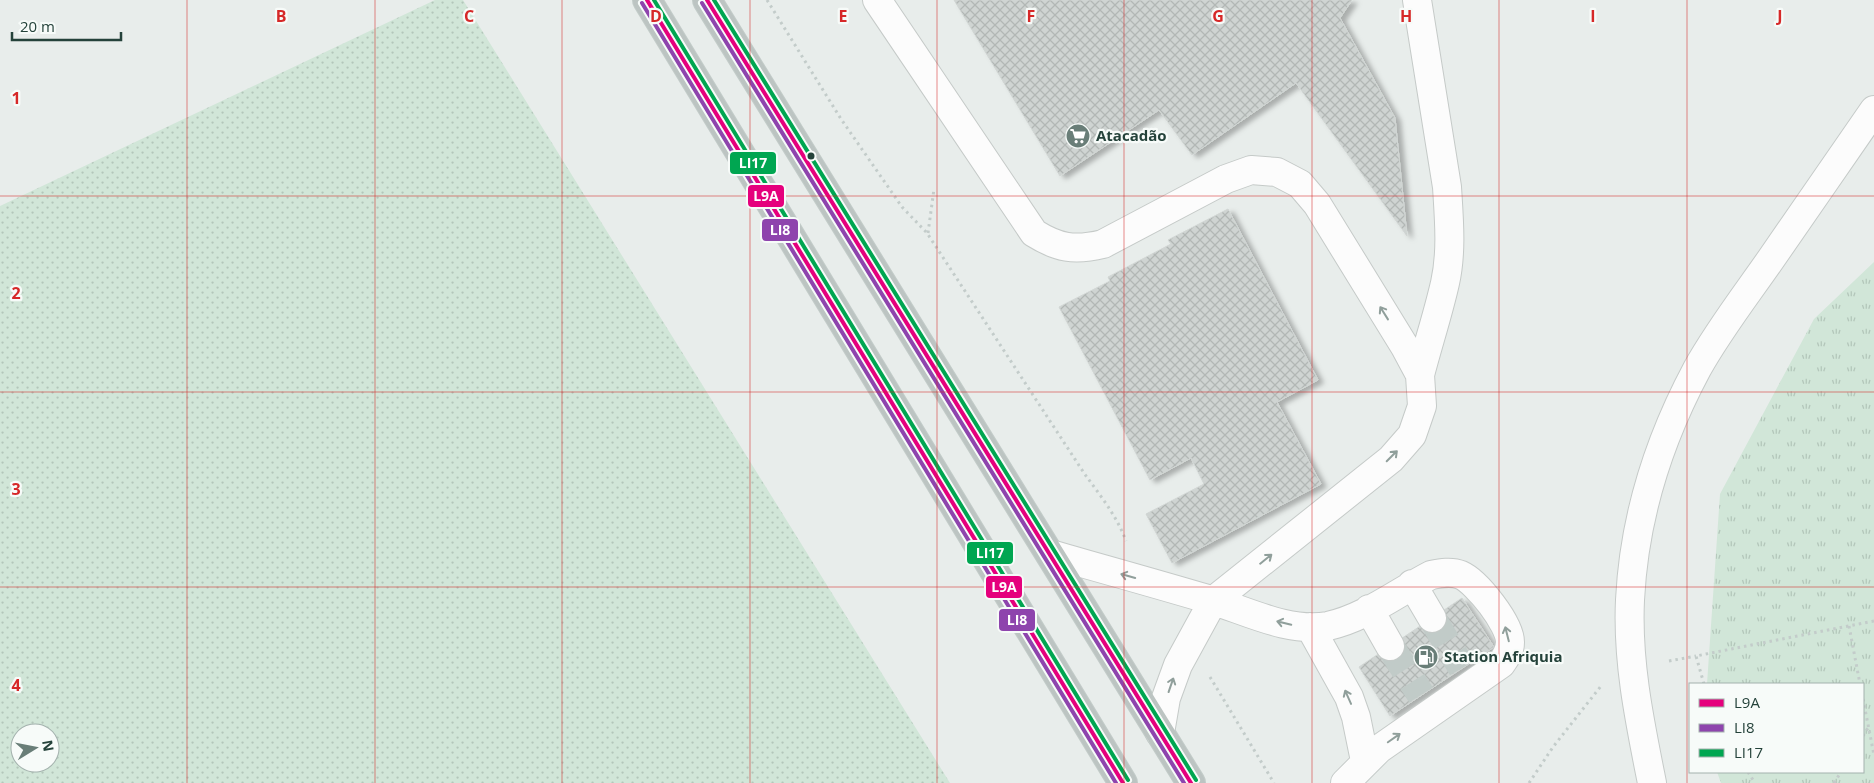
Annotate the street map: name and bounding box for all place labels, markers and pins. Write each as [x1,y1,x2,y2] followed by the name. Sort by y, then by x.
[1065,123,1091,149] supermarket icon: Atacadão
[1096,125,1167,145] place label: Atacadão
[806,151,816,161] unlabelled marker
[1413,644,1439,670] fuel station icon: Station Afriquia
[1444,646,1563,666] place label: Station Afriquia

